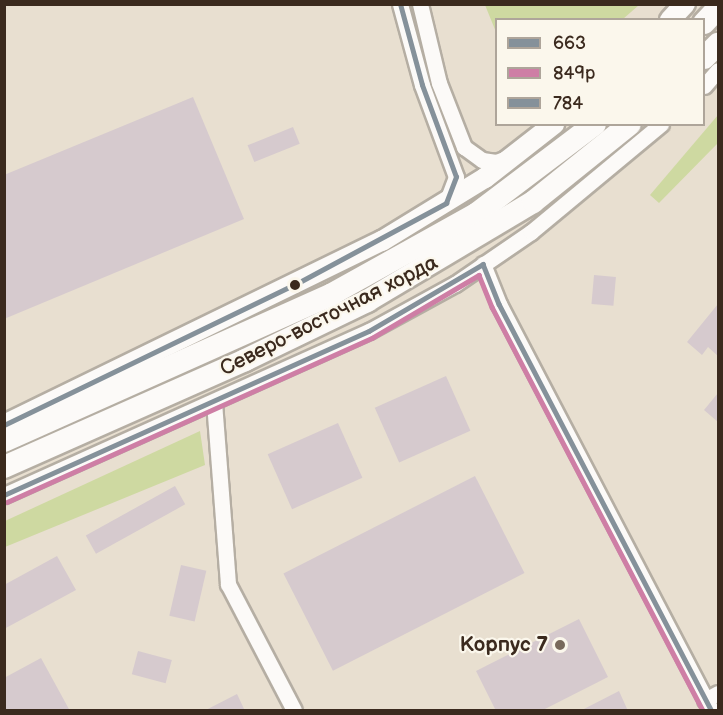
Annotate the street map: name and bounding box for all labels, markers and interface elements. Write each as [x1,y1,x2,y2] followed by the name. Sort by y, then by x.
[495,18,705,126] legend
[553,33,586,54] text: 663
[553,63,595,84] text: 849р
[553,93,583,114] text: 784
[216,250,442,382] street label: Северо-восточная хорда
[289,279,301,291] unlabelled marker
[460,632,548,658] place label: Корпус 7
[553,638,567,652] marker: Корпус 7

